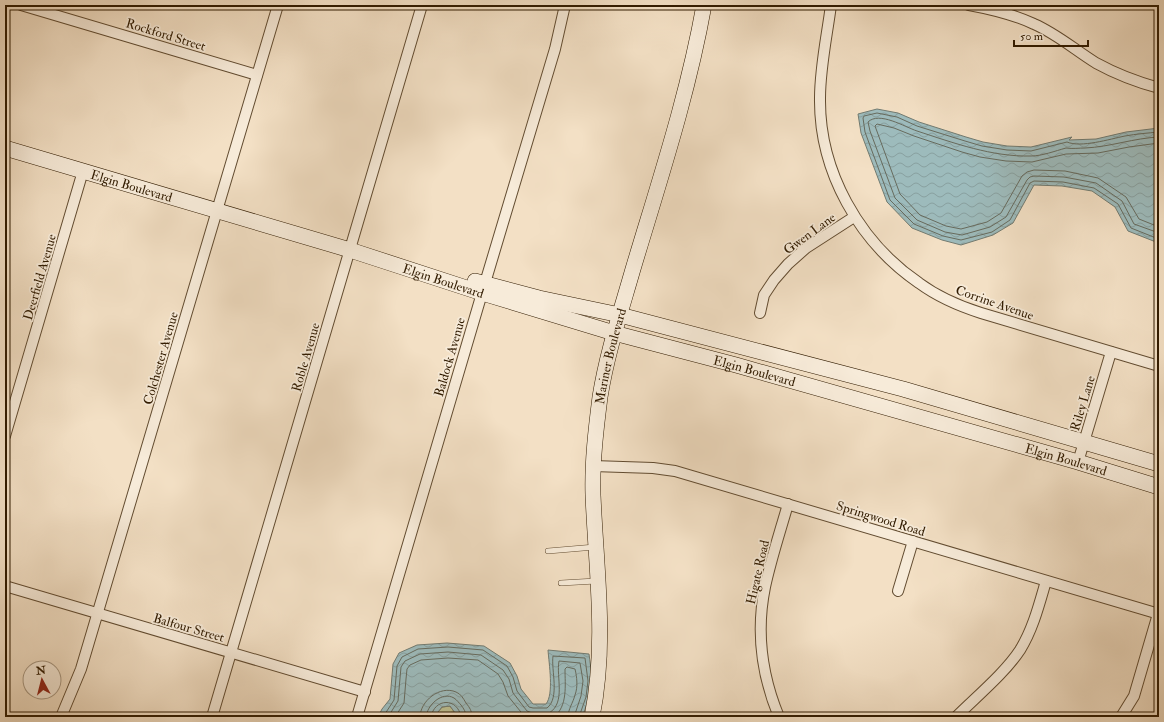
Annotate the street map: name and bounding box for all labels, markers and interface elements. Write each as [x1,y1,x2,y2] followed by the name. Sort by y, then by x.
[124,15,207,55] street label: Rockford Street
[1014,22,1088,48] scale bar
[1020,29,1044,44] text: 50 m
[89,167,175,206] street label: Elgin Boulevard
[780,209,839,258] street label: Gwen Lane
[20,232,60,322] street label: Deerfield Avenue
[400,261,486,302] street label: Elgin Boulevard
[954,282,1036,324] street label: Corrine Avenue
[592,306,630,405] street label: Mariner Boulevard
[140,309,182,407] street label: Colchester Avenue
[431,315,469,399] street label: Baldock Avenue
[289,320,324,394] street label: Roble Avenue
[712,352,798,391] street label: Elgin Boulevard
[1067,373,1100,433] street label: Riley Lane
[1023,440,1109,480] street label: Elgin Boulevard
[834,498,928,541] street label: Springwood Road
[743,538,773,606] street label: Higate Road
[151,610,226,646] street label: Balfour Street
[22,660,62,700] north arrow
[34,663,48,678] text: N

